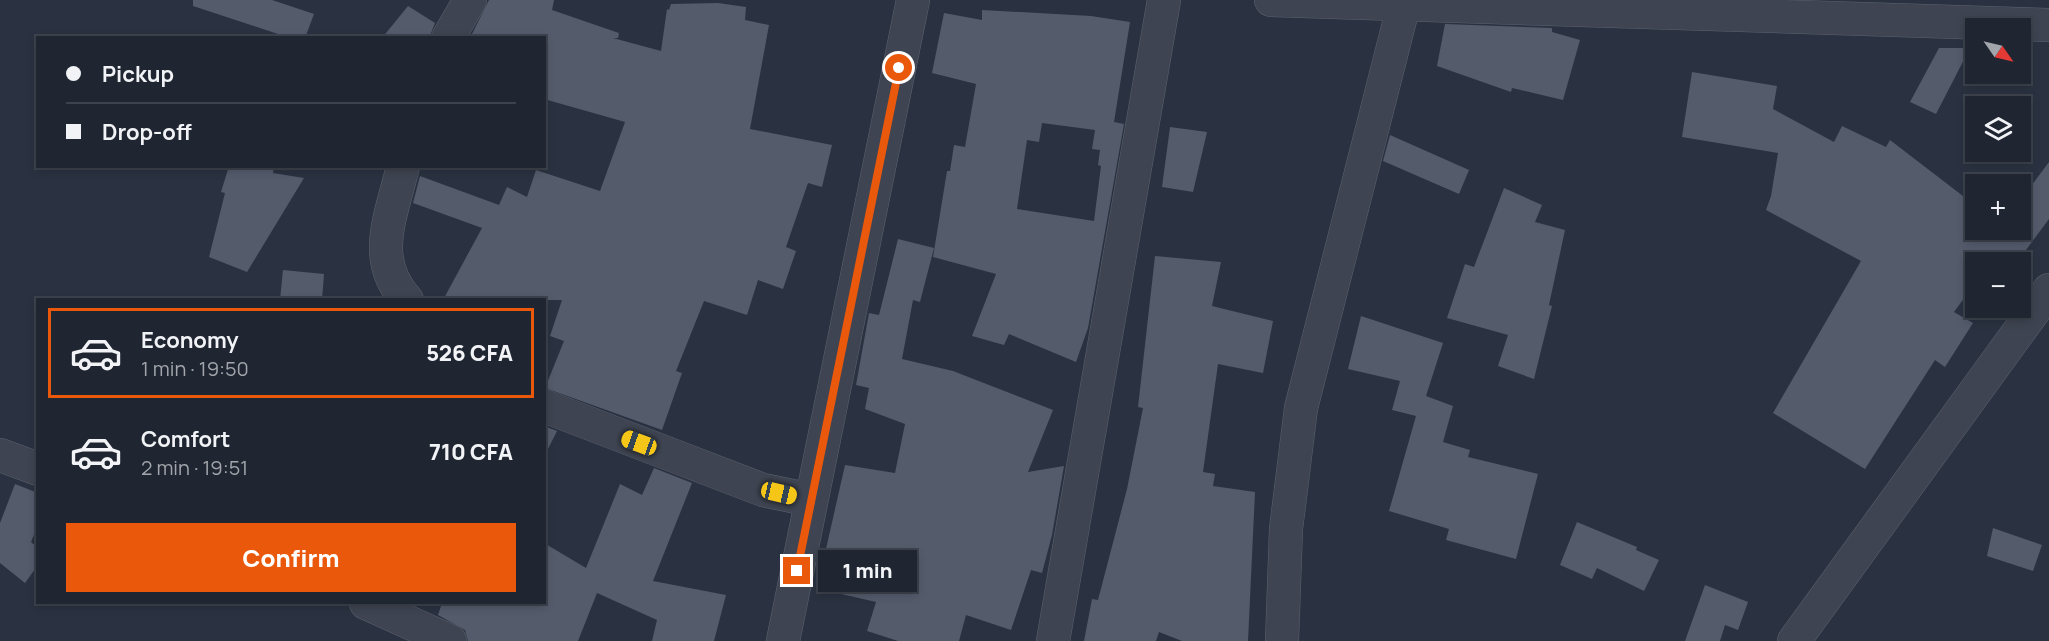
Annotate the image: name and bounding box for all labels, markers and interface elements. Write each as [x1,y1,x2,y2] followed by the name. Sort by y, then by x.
[1965,18,2031,84] north arrow
[1965,18,2031,318] map controls
[885,54,912,81] route start
[102,59,174,89] text: Pickup
[1965,96,2031,162] button: layers
[102,117,192,147] text: Drop-off
[1965,174,2031,240] button: +
[1965,252,2031,318] button: −
[141,325,239,355] text: Economy
[69,326,123,380] icon: car
[426,338,513,368] text: 526 CFA
[141,355,249,382] text: 1 min · 19:50
[141,424,230,454] text: Comfort
[69,425,123,479] icon: car
[619,428,659,458] car
[429,437,513,467] text: 710 CFA
[141,454,248,481] text: 2 min · 19:51
[759,480,799,506] car
[66,523,516,592] button: Confirm
[818,550,917,592] callout: 1 min
[783,557,810,584] route end
[842,557,893,584] text: 1 min

